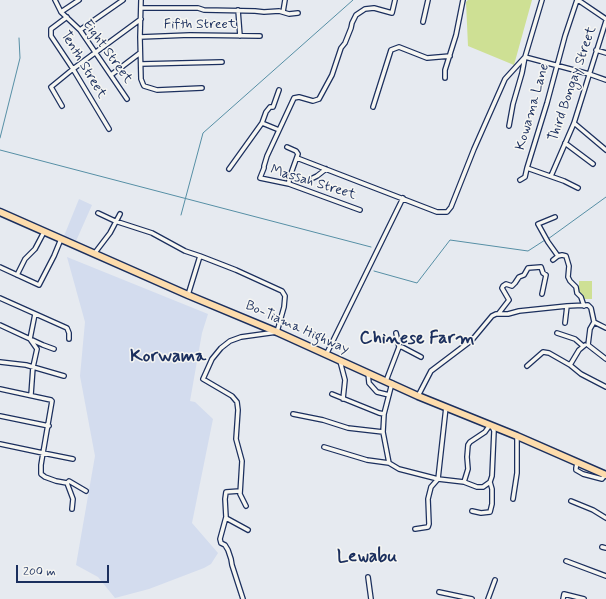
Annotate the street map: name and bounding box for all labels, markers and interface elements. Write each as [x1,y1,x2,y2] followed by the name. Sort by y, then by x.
[78,17,136,87] street label: Eight Street
[164,17,236,33] street label: Fifth Street
[545,24,601,144] street label: Third Bongay Street
[56,28,110,102] street label: Tenth Street
[513,62,553,152] street label: Kowama Lane
[268,162,358,204] street label: Massah Street
[242,298,352,358] street label: Bo-Tiama Highway
[360,328,474,350] district label: Chinese Farm
[130,346,206,368] district label: Korwama
[337,546,397,568] district label: Lewabu
[18,557,111,583] scale bar
[23,564,56,580] text: 200 m

